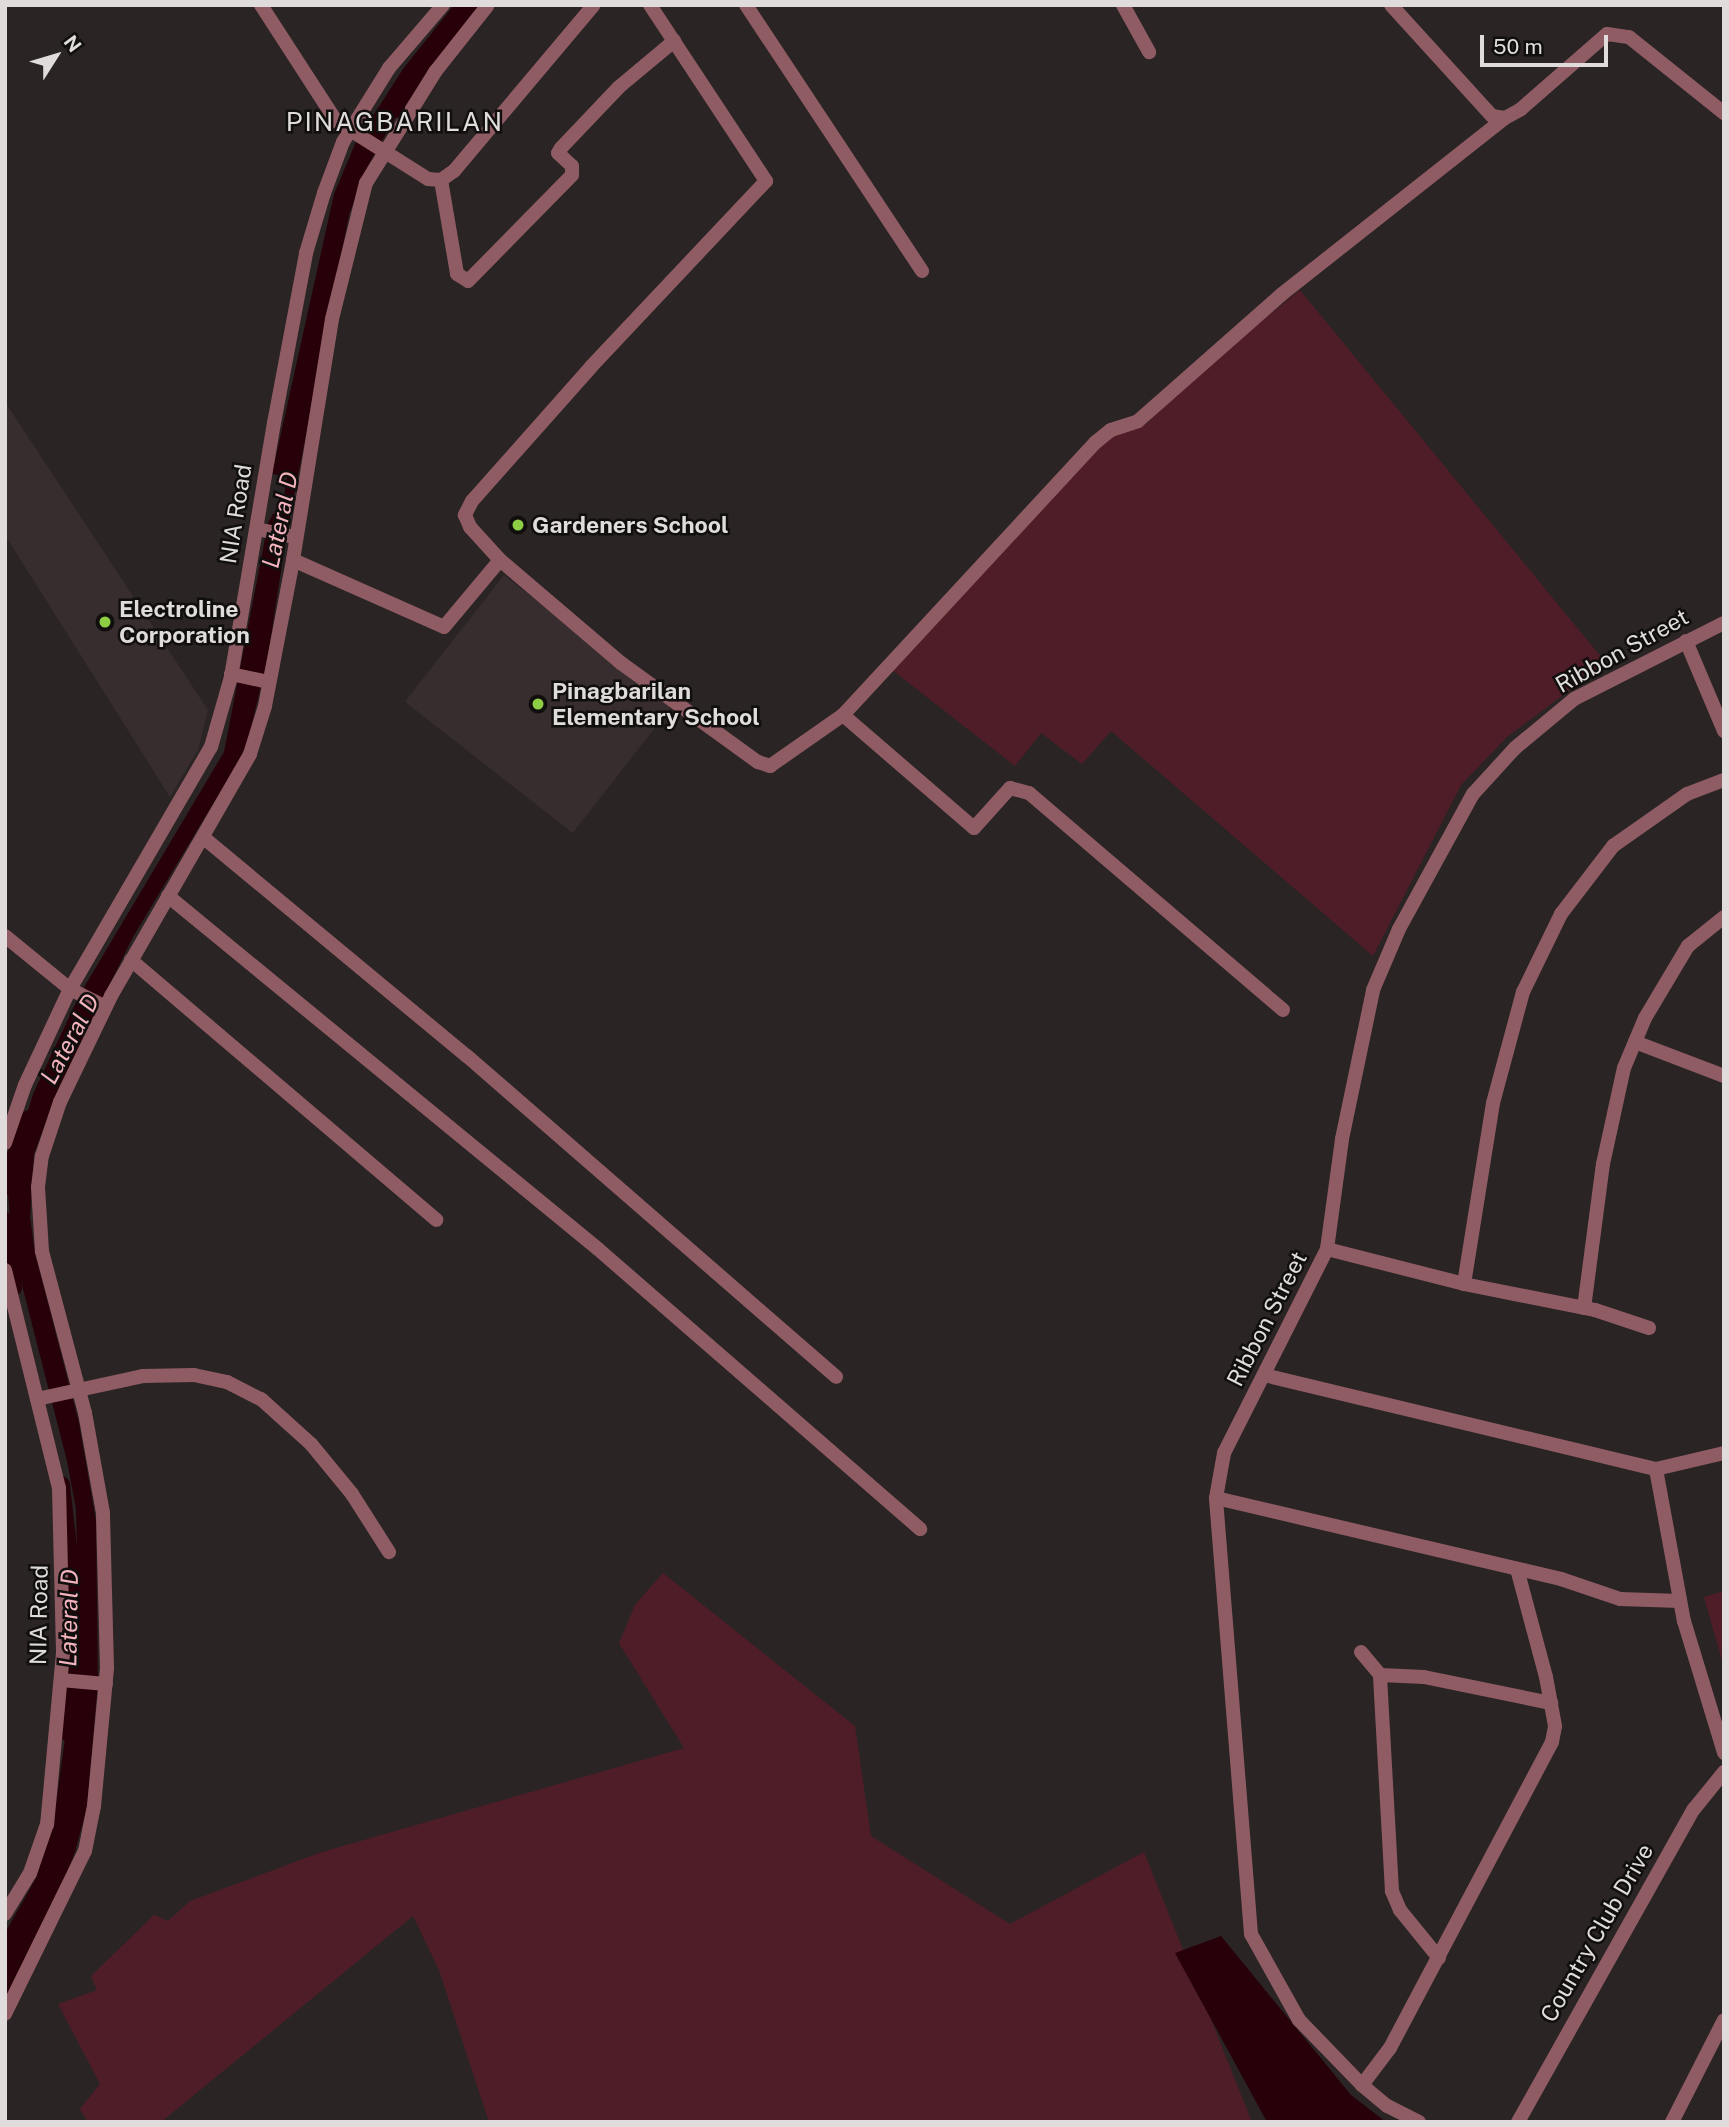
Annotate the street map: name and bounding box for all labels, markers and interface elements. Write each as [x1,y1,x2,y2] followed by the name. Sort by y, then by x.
[21,21,91,91] north arrow
[1484,21,1612,65] scale bar
[60,31,86,56] text: N
[1493,34,1543,59] text: 50 m
[287,106,503,138] district label: PINAGBARILAN
[215,462,257,566] street label: NIA Road
[256,469,304,571] water label: Lateral D
[532,511,729,539] place label: Gardeners School
[510,517,526,533] marker: Gardeners School
[119,595,250,649] place label: Electroline Corporation
[1551,603,1693,699] street label: Ribbon Street
[97,614,113,630] marker: Electroline Corporation
[552,677,760,731] place label: Pinagbarilan Elementary School
[530,696,546,712] marker: Pinagbarilan Elementary School
[34,989,106,1089] water label: Lateral D
[1221,1247,1313,1391] street label: Ribbon Street
[24,1565,54,1665] street label: NIA Road
[54,1569,84,1667] water label: Lateral D
[1535,1839,1659,2027] street label: Country Club Drive

